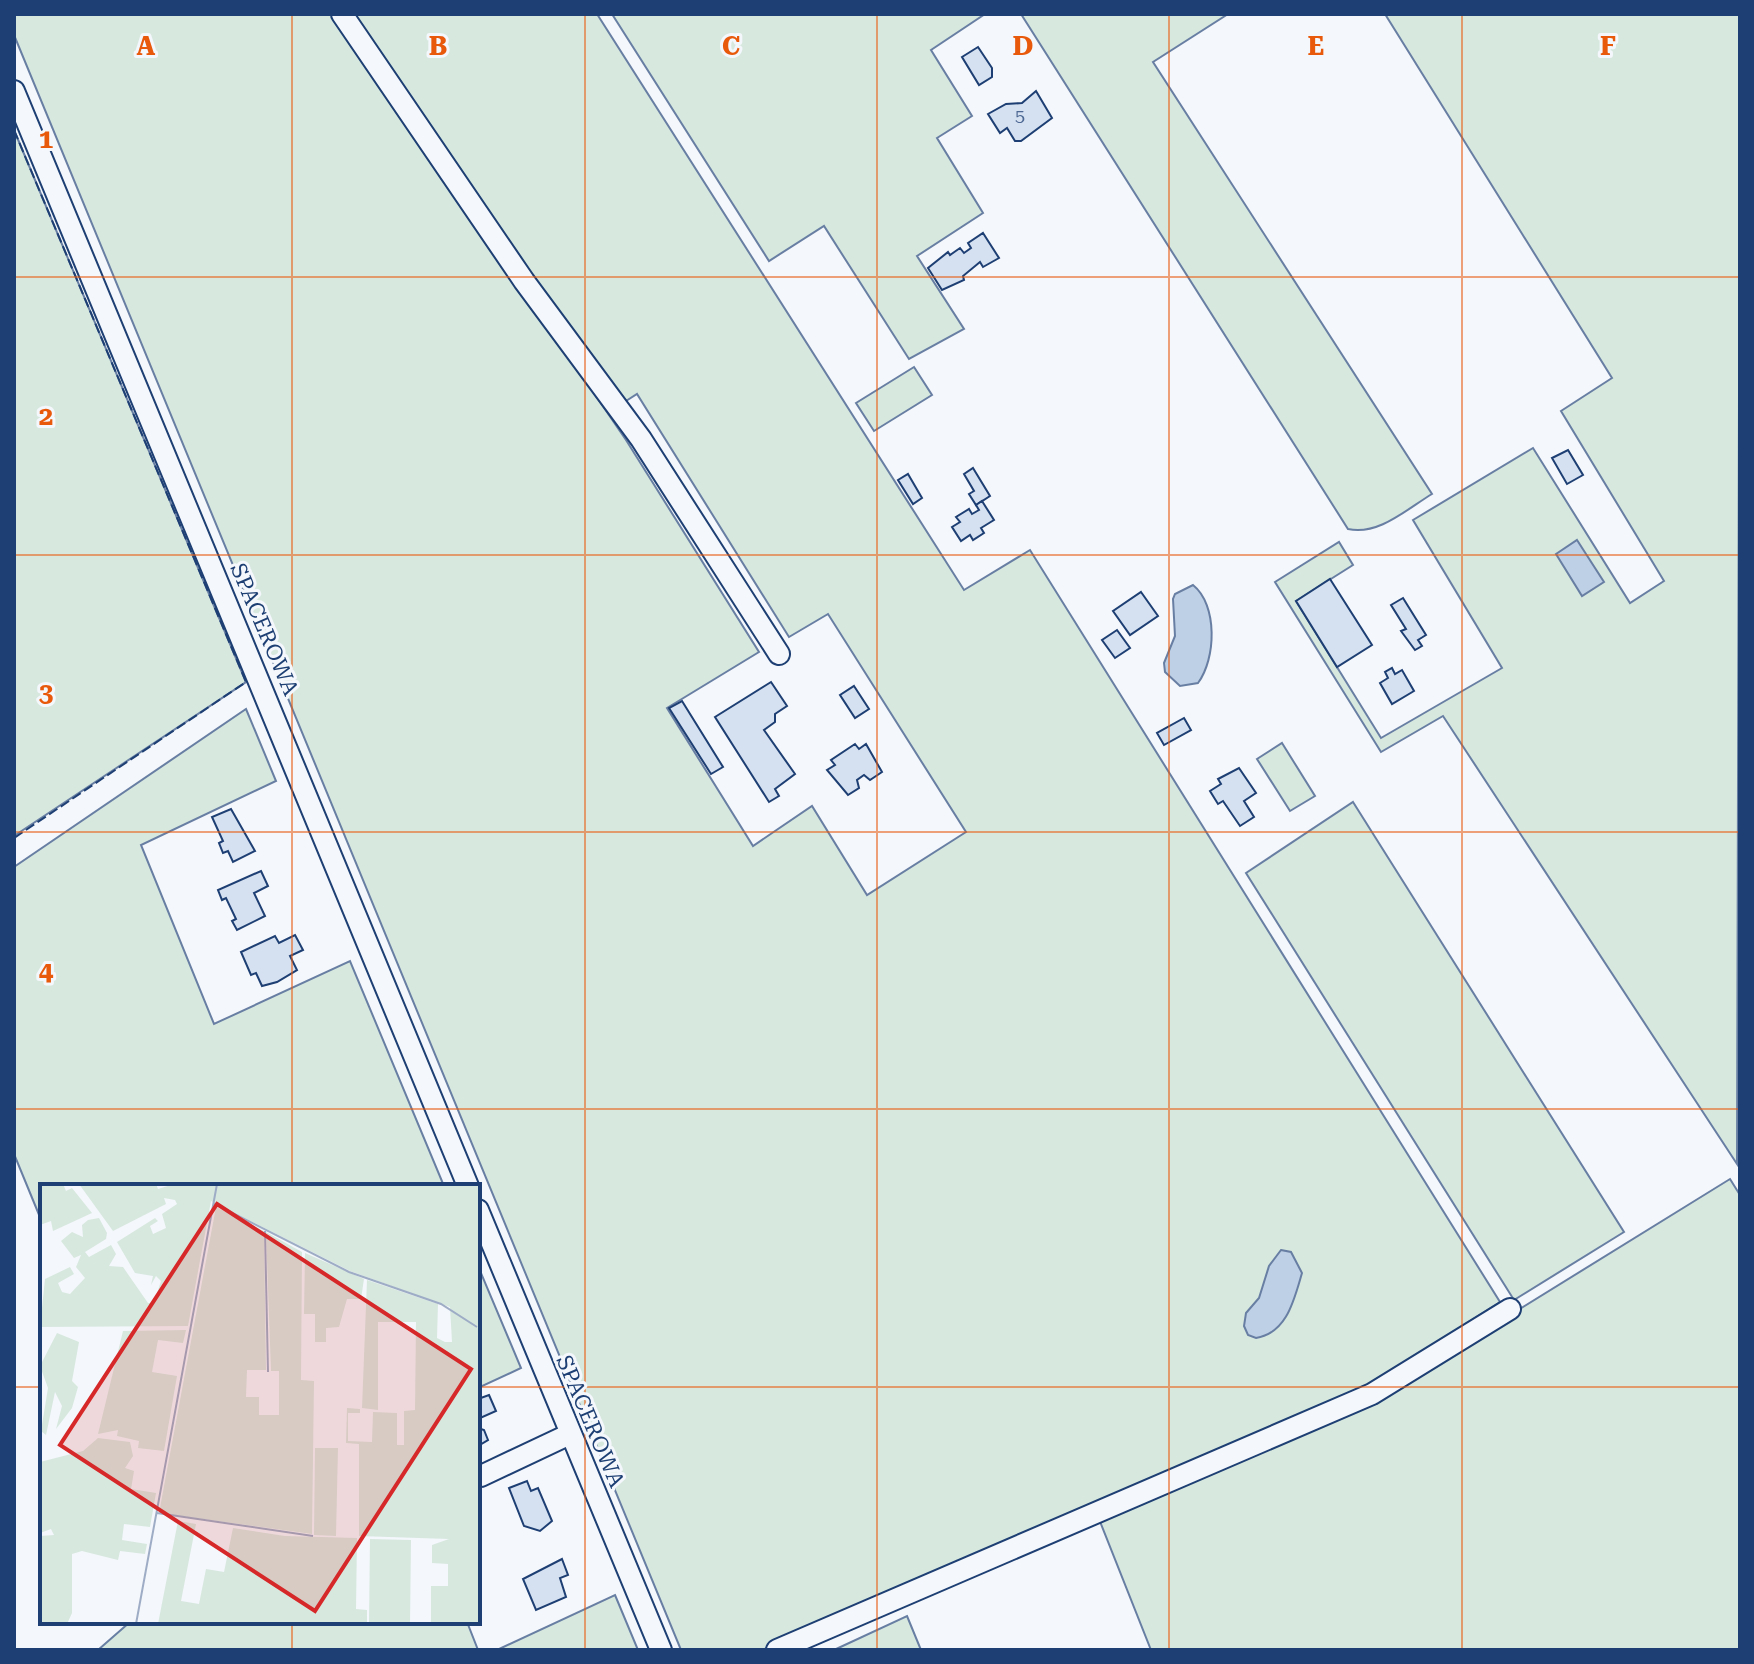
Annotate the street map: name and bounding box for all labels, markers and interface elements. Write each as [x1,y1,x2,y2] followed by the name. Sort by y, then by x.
[137,31,156,61] text: A
[429,31,447,61] text: B
[722,31,740,61] text: C
[1013,31,1033,61] text: D
[1308,31,1324,61] text: E
[1600,31,1616,61] text: F
[1015,105,1025,126] house number: 5
[39,124,53,154] text: 1
[39,401,53,431] text: 2
[225,559,304,700] street label: SPACEROWA
[39,678,53,708] text: 3
[39,956,54,986] text: 4
[40,1184,480,1624] inset map
[551,1351,630,1492] street label: SPACEROWA

